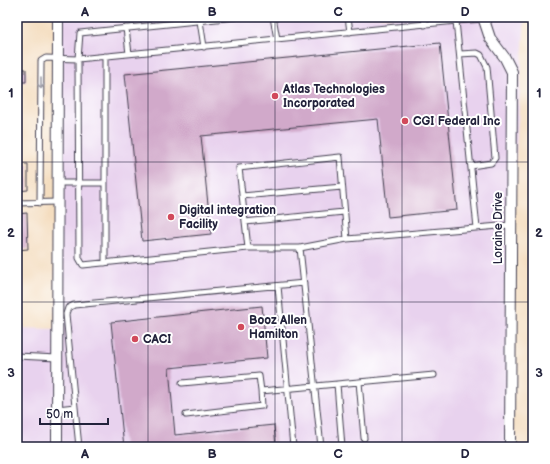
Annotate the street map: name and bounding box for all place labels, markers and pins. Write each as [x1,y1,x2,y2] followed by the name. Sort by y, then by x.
[282,82,385,111] place label: Atlas Technologies Incorporated
[270,91,280,101] marker: Atlas Technologies Incorporated
[413,114,501,129] place label: CGI Federal Inc
[400,116,410,126] marker: CGI Federal Inc
[179,203,276,232] place label: Digital integration Facility
[166,212,176,222] marker: Digital integration Facility
[249,313,307,342] place label: Booz Allen Hamilton
[236,322,246,332] marker: Booz Allen Hamilton
[143,332,171,347] place label: CACI
[130,334,140,344] marker: CACI

